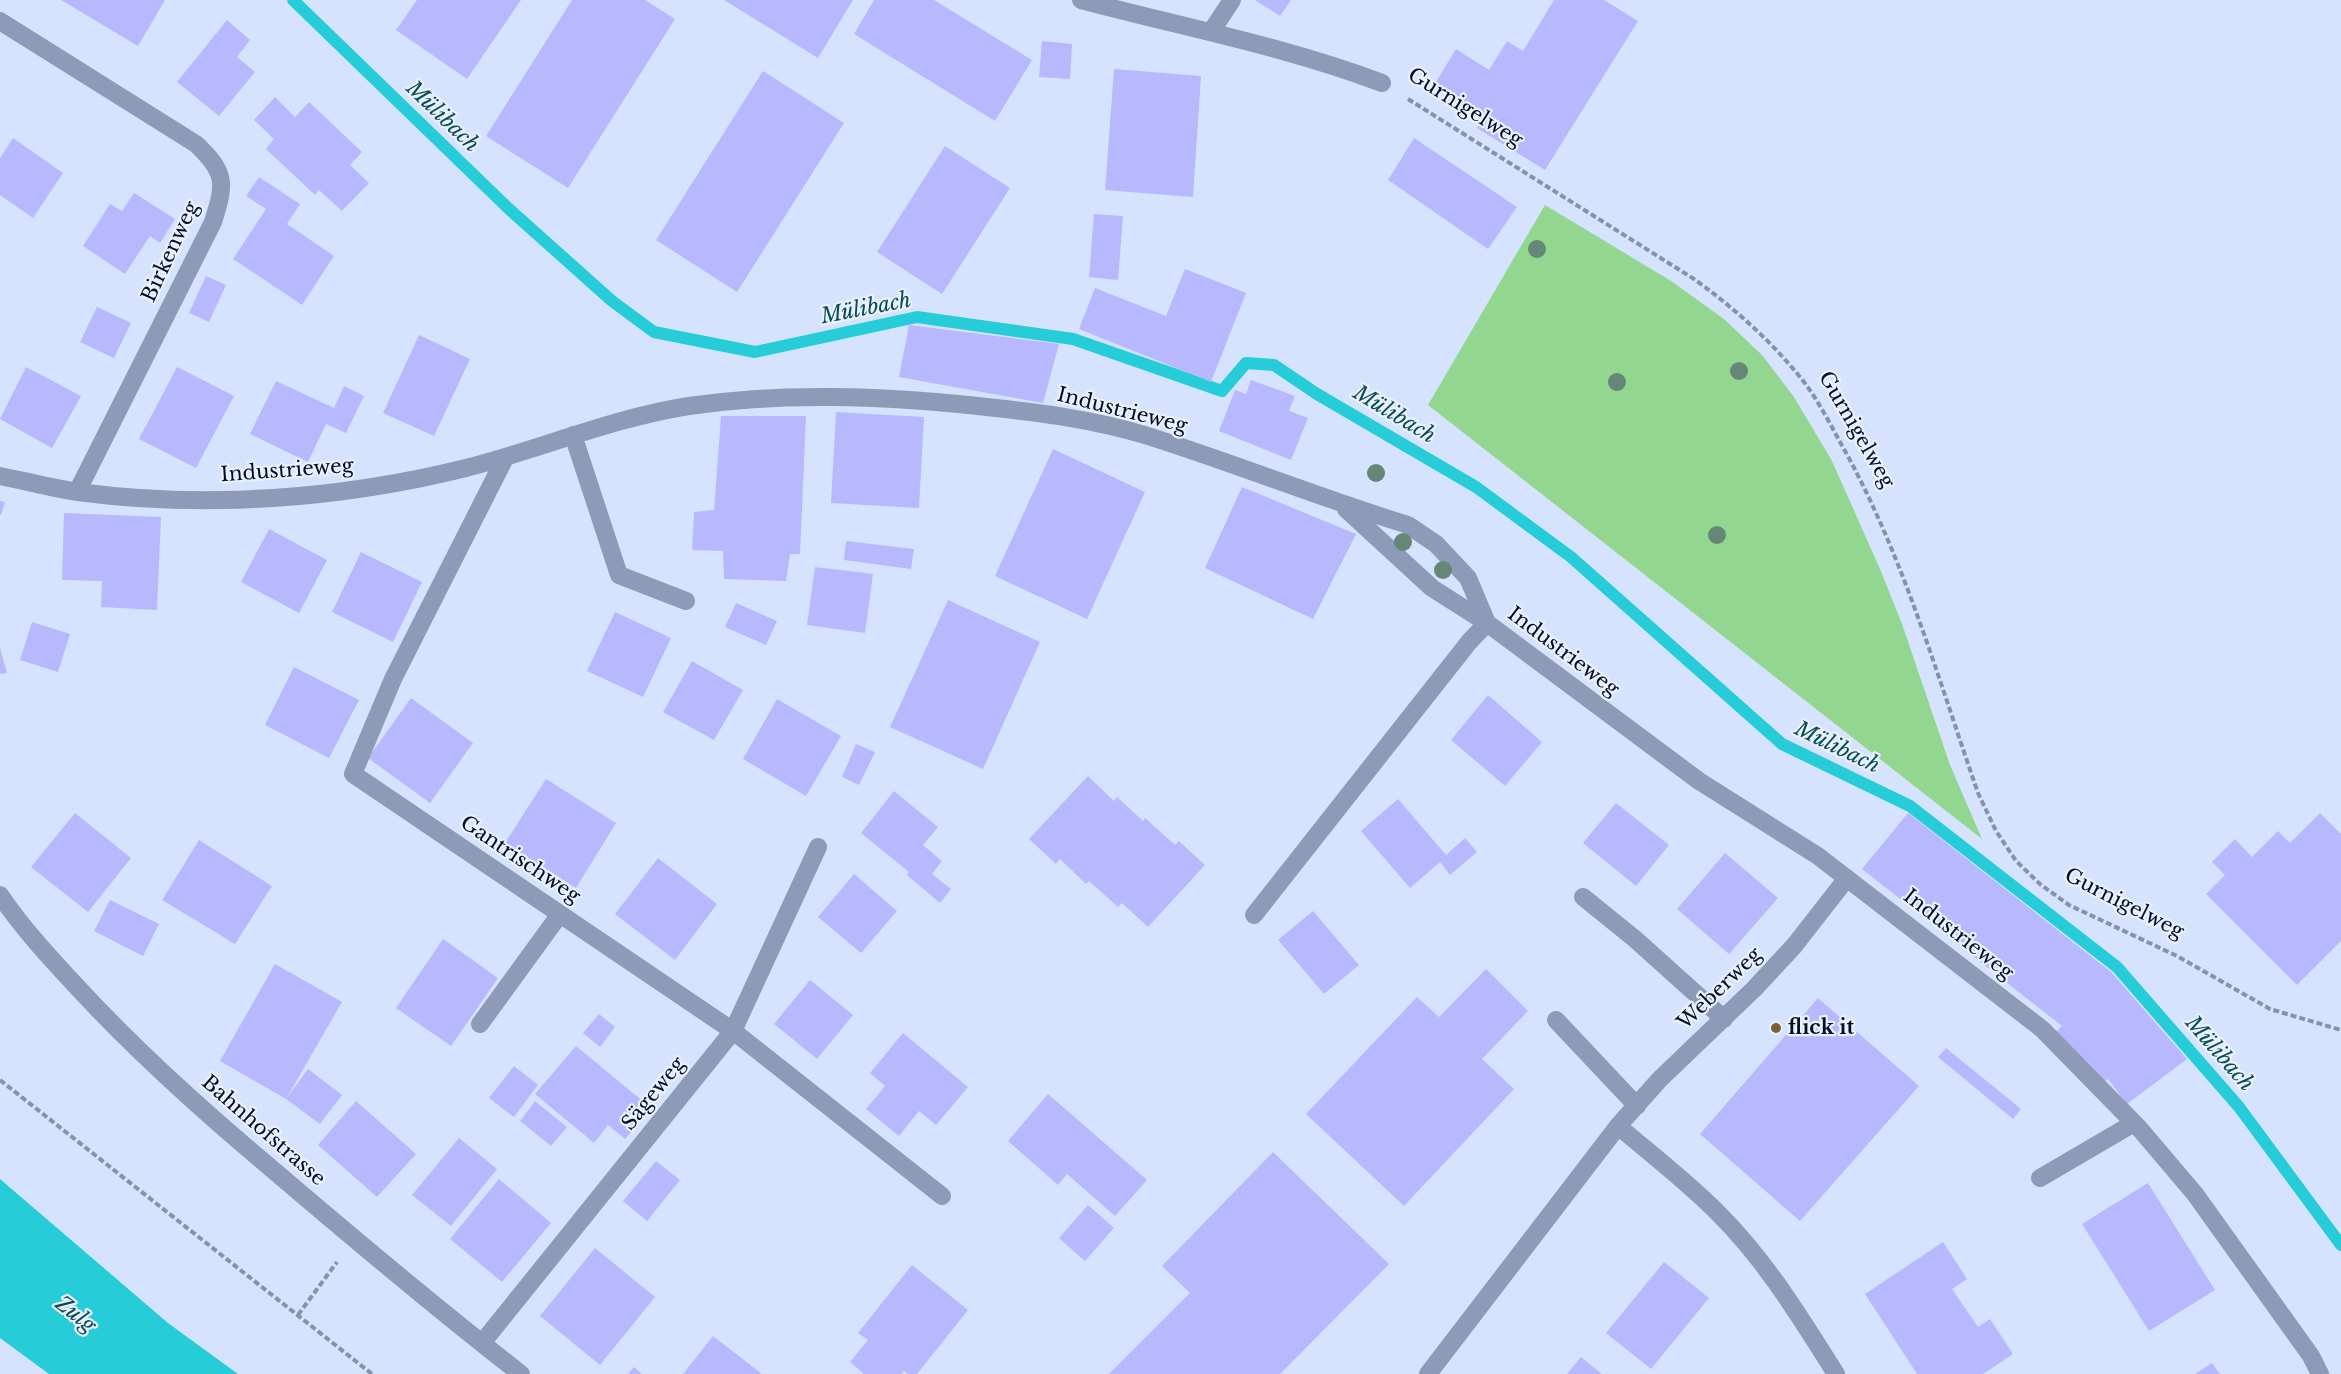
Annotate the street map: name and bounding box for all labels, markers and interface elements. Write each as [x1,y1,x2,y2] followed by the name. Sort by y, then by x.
[1403,63,1527,153] street label: Gurnigelweg
[400,76,484,158] water label: Mülibach
[137,198,205,306] street label: Birkenweg
[819,288,913,330] water label: Mülibach
[1813,367,1899,493] street label: Gurnigelweg
[1348,381,1440,449] water label: Mülibach
[1054,383,1190,439] street label: Industrieweg
[220,454,354,488] street label: Industrieweg
[1503,602,1623,702] street label: Industrieweg
[1790,717,1884,779] water label: Mülibach
[455,811,585,909] street label: Gantrischweg
[2060,864,2188,944] street label: Gurnigelweg
[1898,885,2018,985] street label: Industrieweg
[1673,943,1767,1035] street label: Weberweg
[2179,1011,2259,1097] water label: Mülibach
[1788,1016,1854,1040] place label: flick it
[1769,1021,1783,1035] marker: flick it
[617,1053,691,1135] street label: Sägeweg
[196,1071,330,1191] street label: Bahnhofstrasse
[50,1291,100,1339] water label: Zulg

